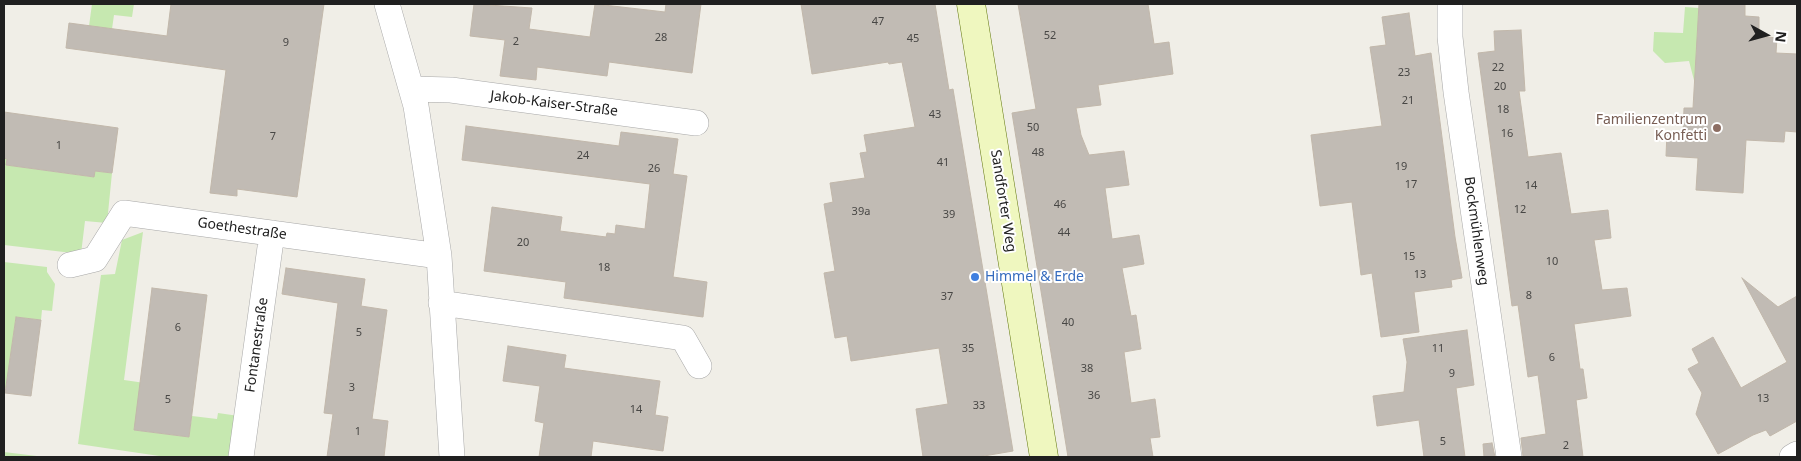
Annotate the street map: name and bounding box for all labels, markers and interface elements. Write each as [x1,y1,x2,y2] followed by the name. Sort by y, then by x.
[1741,10,1791,60] north arrow
[872,15,884,29] house number: 47
[1044,29,1056,43] house number: 52
[1771,30,1792,44] text: N
[655,31,667,45] house number: 28
[907,32,919,46] house number: 45
[513,35,519,49] house number: 2
[283,36,289,50] house number: 9
[1492,61,1504,75] house number: 22
[1398,66,1410,80] house number: 23
[1494,80,1506,94] house number: 20
[489,88,619,120] street label: Jakob-Kaiser-Straße
[1402,94,1414,108] house number: 21
[1497,103,1509,117] house number: 18
[929,108,941,122] house number: 43
[1596,112,1707,144] place label: Familienzentrum Konfetti
[1027,121,1039,135] house number: 50
[1711,122,1723,134] marker: Familienzentrum Konfetti
[1501,127,1513,141] house number: 16
[270,130,276,144] house number: 7
[56,139,62,153] house number: 1
[1032,146,1044,160] house number: 48
[577,149,589,163] house number: 24
[987,149,1019,253] street label: Sandforter Weg
[937,156,949,170] house number: 41
[1395,160,1407,174] house number: 19
[648,162,660,176] house number: 26
[1460,175,1492,287] street label: Bockmühlenweg
[1405,178,1417,192] house number: 17
[1525,179,1537,193] house number: 14
[1054,198,1066,212] house number: 46
[1514,203,1526,217] house number: 12
[852,205,870,219] house number: 39a
[943,208,955,222] house number: 39
[196,214,288,244] street label: Goethestraße
[1058,226,1070,240] house number: 44
[517,236,529,250] house number: 20
[1403,250,1415,264] house number: 15
[1546,255,1558,269] house number: 10
[598,261,610,275] house number: 18
[1414,268,1426,282] house number: 13
[985,269,1084,285] place label: Himmel & Erde
[969,271,981,283] marker: Himmel & Erde
[1526,289,1532,303] house number: 8
[941,290,953,304] house number: 37
[242,296,272,394] street label: Fontanestraße
[1062,316,1074,330] house number: 40
[175,321,181,335] house number: 6
[356,326,362,340] house number: 5
[962,342,974,356] house number: 35
[1432,342,1444,356] house number: 11
[1549,351,1555,365] house number: 6
[1081,362,1093,376] house number: 38
[1449,367,1455,381] house number: 9
[349,381,355,395] house number: 3
[1088,389,1100,403] house number: 36
[1757,392,1769,406] house number: 13
[165,393,171,407] house number: 5
[973,399,985,413] house number: 33
[630,403,642,417] house number: 14
[355,425,361,439] house number: 1
[1440,435,1446,449] house number: 5
[1563,439,1569,453] house number: 2

